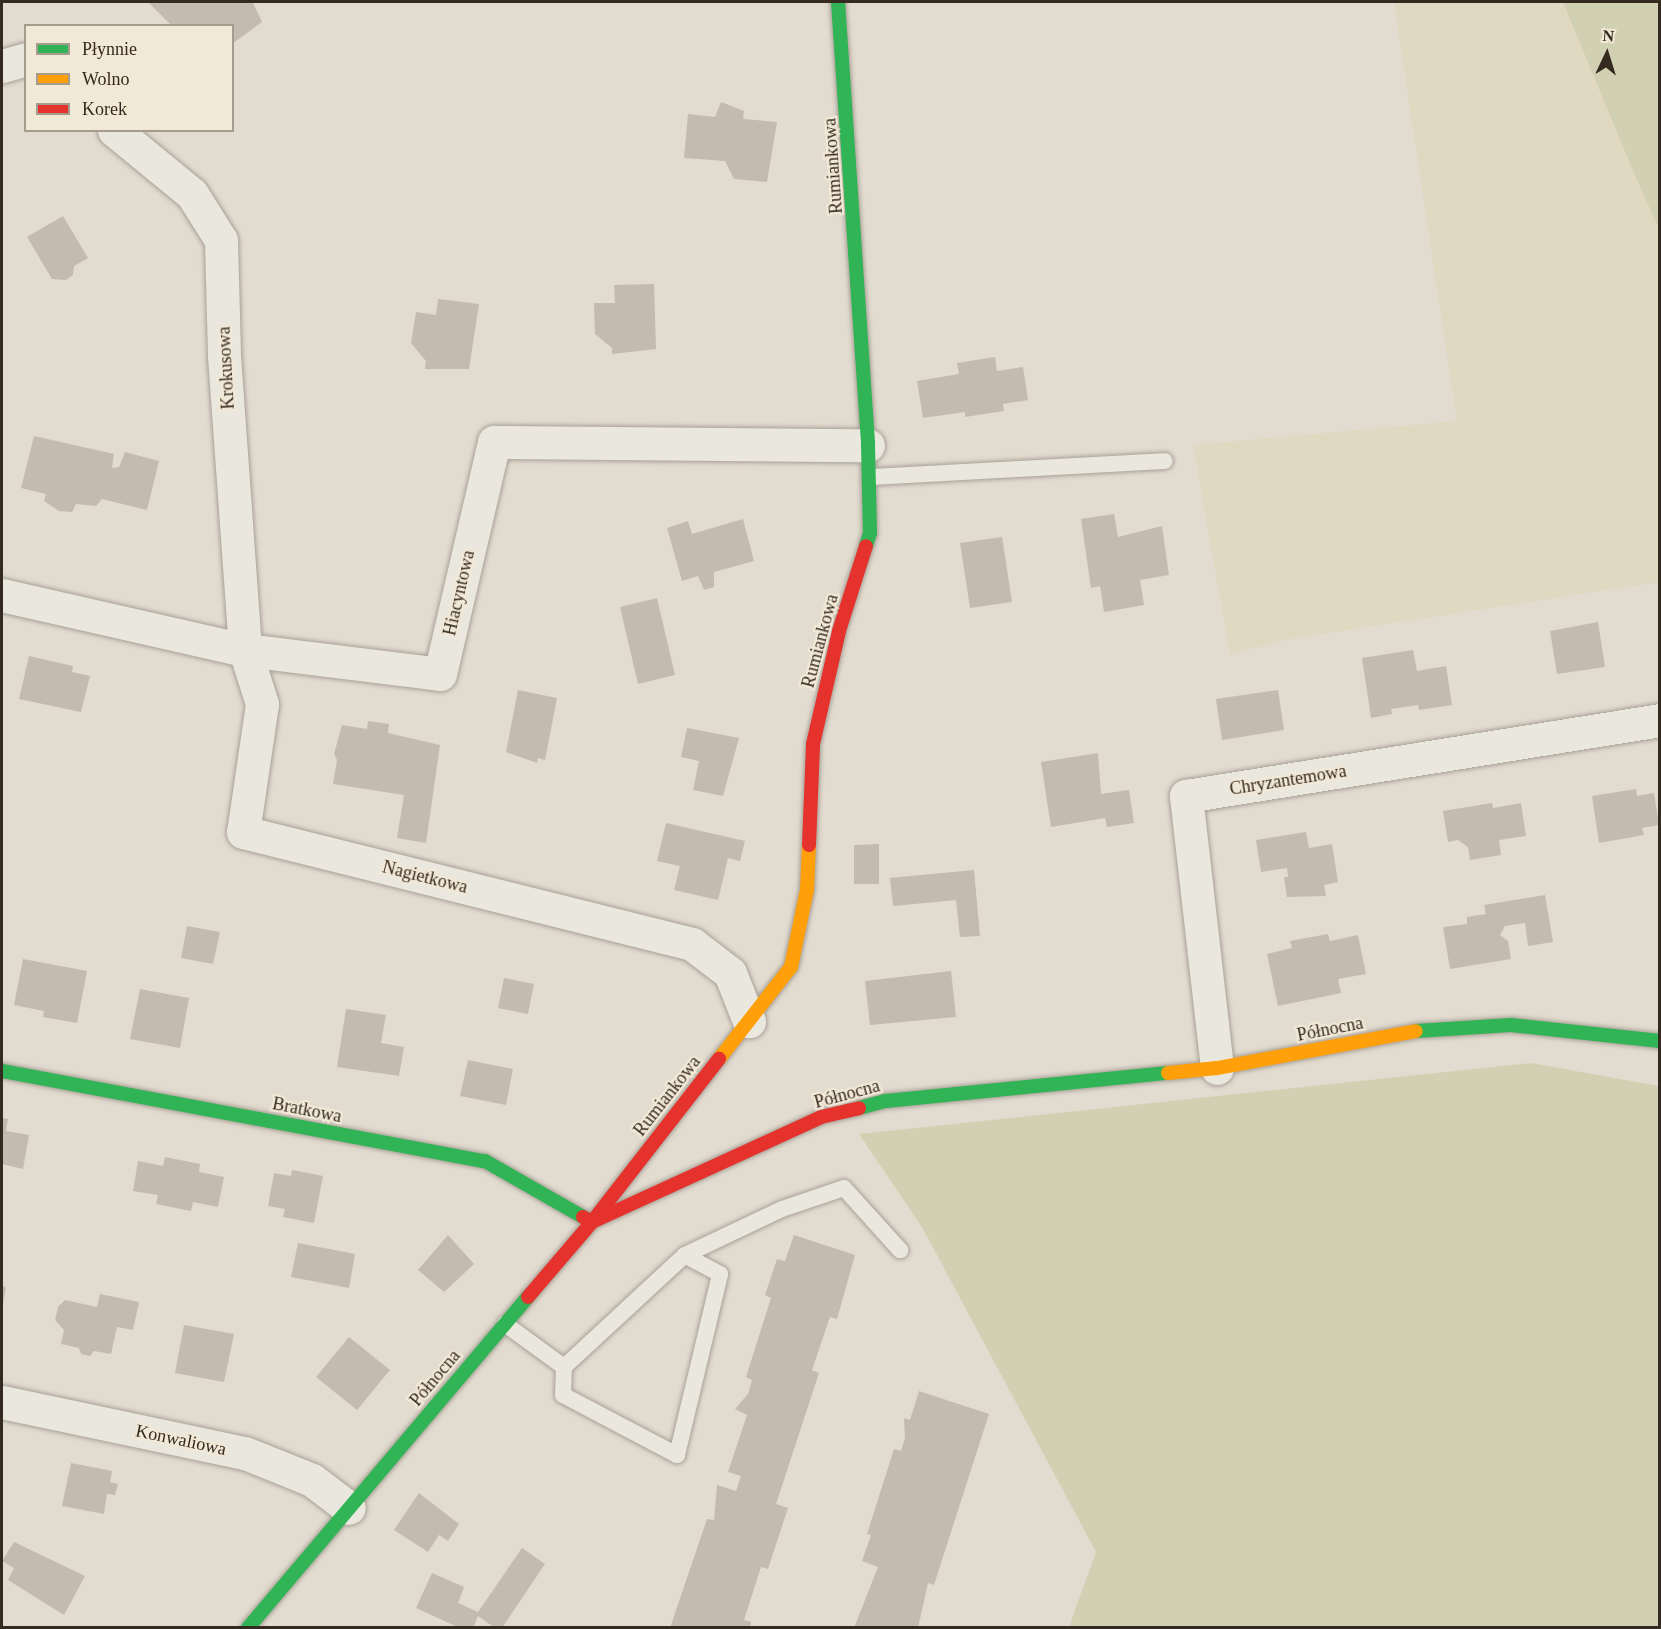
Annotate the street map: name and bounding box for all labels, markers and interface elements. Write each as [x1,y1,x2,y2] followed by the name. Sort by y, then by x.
[24,24,234,132] legend
[1577,24,1637,84] north arrow
[1602,27,1615,44] text: N
[82,39,137,59] text: Płynnie
[82,69,130,89] text: Wolno
[82,99,127,119] text: Korek
[819,117,847,215] street label: Rumiankowa
[213,326,239,410] street label: Krokusowa
[439,548,479,638] street label: Hiacyntowa
[797,592,843,690] street label: Rumiankowa
[1228,760,1348,800] street label: Chryzantemowa
[380,856,470,898] street label: Nagietkowa
[1295,1012,1365,1046] street label: Północna
[629,1052,705,1140] street label: Rumiankowa
[812,1075,882,1113] street label: Północna
[271,1093,343,1127] street label: Bratkowa
[405,1345,465,1411] street label: Północna
[134,1420,228,1460] street label: Konwaliowa

